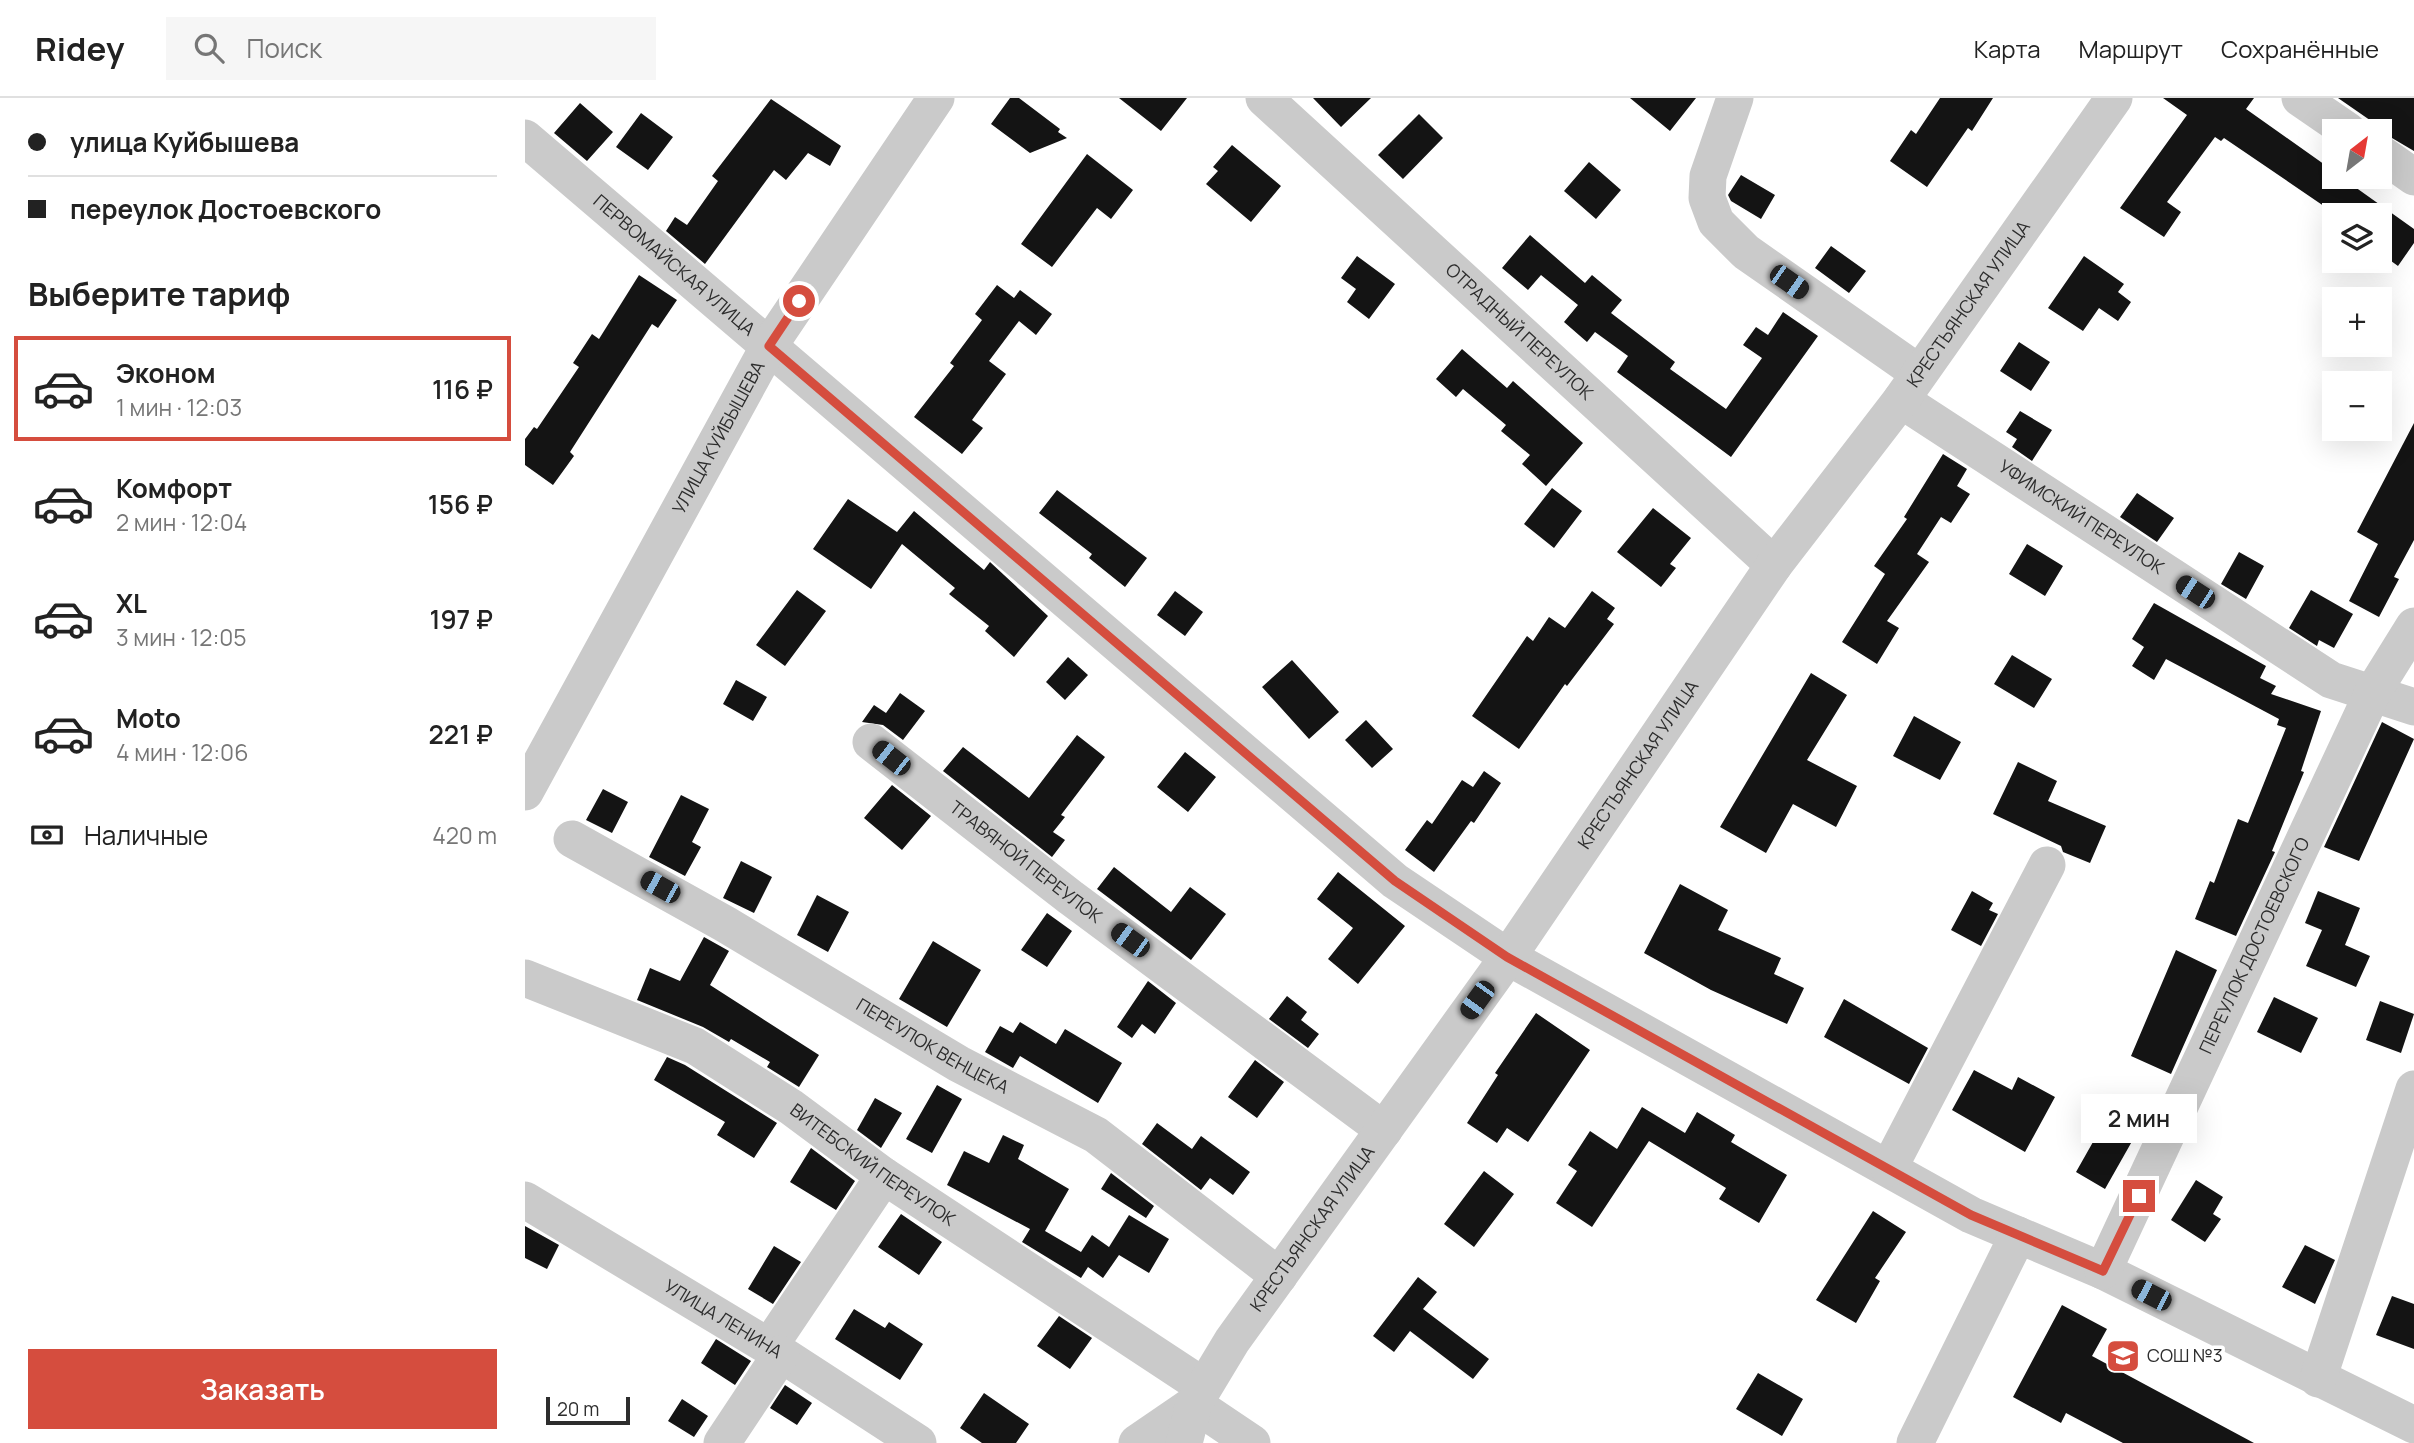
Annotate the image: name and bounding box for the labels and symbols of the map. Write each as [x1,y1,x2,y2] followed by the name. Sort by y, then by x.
[2322,119,2392,189] north arrow
[589,189,761,341] street label: ПЕРВОМАЙСКАЯ УЛИЦА
[1901,215,2035,392] street label: КРЕСТЬЯНСКАЯ УЛИЦА
[1441,257,1599,405] street label: ОТРАДНЫЙ ПЕРЕУЛОК
[1766,261,1813,303] car
[783,285,815,317] route start
[666,356,770,518] street label: УЛИЦА КУЙБЫШЕВА
[1994,454,2169,579] street label: УФИМСКИЙ ПЕРЕУЛОК
[2172,572,2219,612] car
[1572,675,1704,853] street label: КРЕСТЬЯНСКАЯ УЛИЦА
[868,737,915,779] car
[945,795,1108,928] street label: ТРАВЯНОЙ ПЕРЕУЛОК
[2193,833,2315,1057] street label: ПЕРЕУЛОК ДОСТОЕВСКОГО
[637,868,684,906] car
[1107,919,1154,961] car
[1457,977,1498,1023] car
[852,992,1014,1099] street label: ПЕРЕУЛОК ВЕНЦЕКА
[2081,1094,2197,1144] callout: 2 мин
[786,1097,961,1231] street label: ВИТЕБСКИЙ ПЕРЕУЛОК
[1244,1140,1380,1316] street label: КРЕСТЬЯНСКАЯ УЛИЦА
[2123,1180,2155,1212] route end
[660,1273,788,1363] street label: УЛИЦА ЛЕНИНА
[2128,1276,2175,1314] car
[2104,1337,2142,1375] school or university icon: СОШ №3
[2147,1343,2223,1367] place label: СОШ №3
[546,1394,630,1426] scale bar

